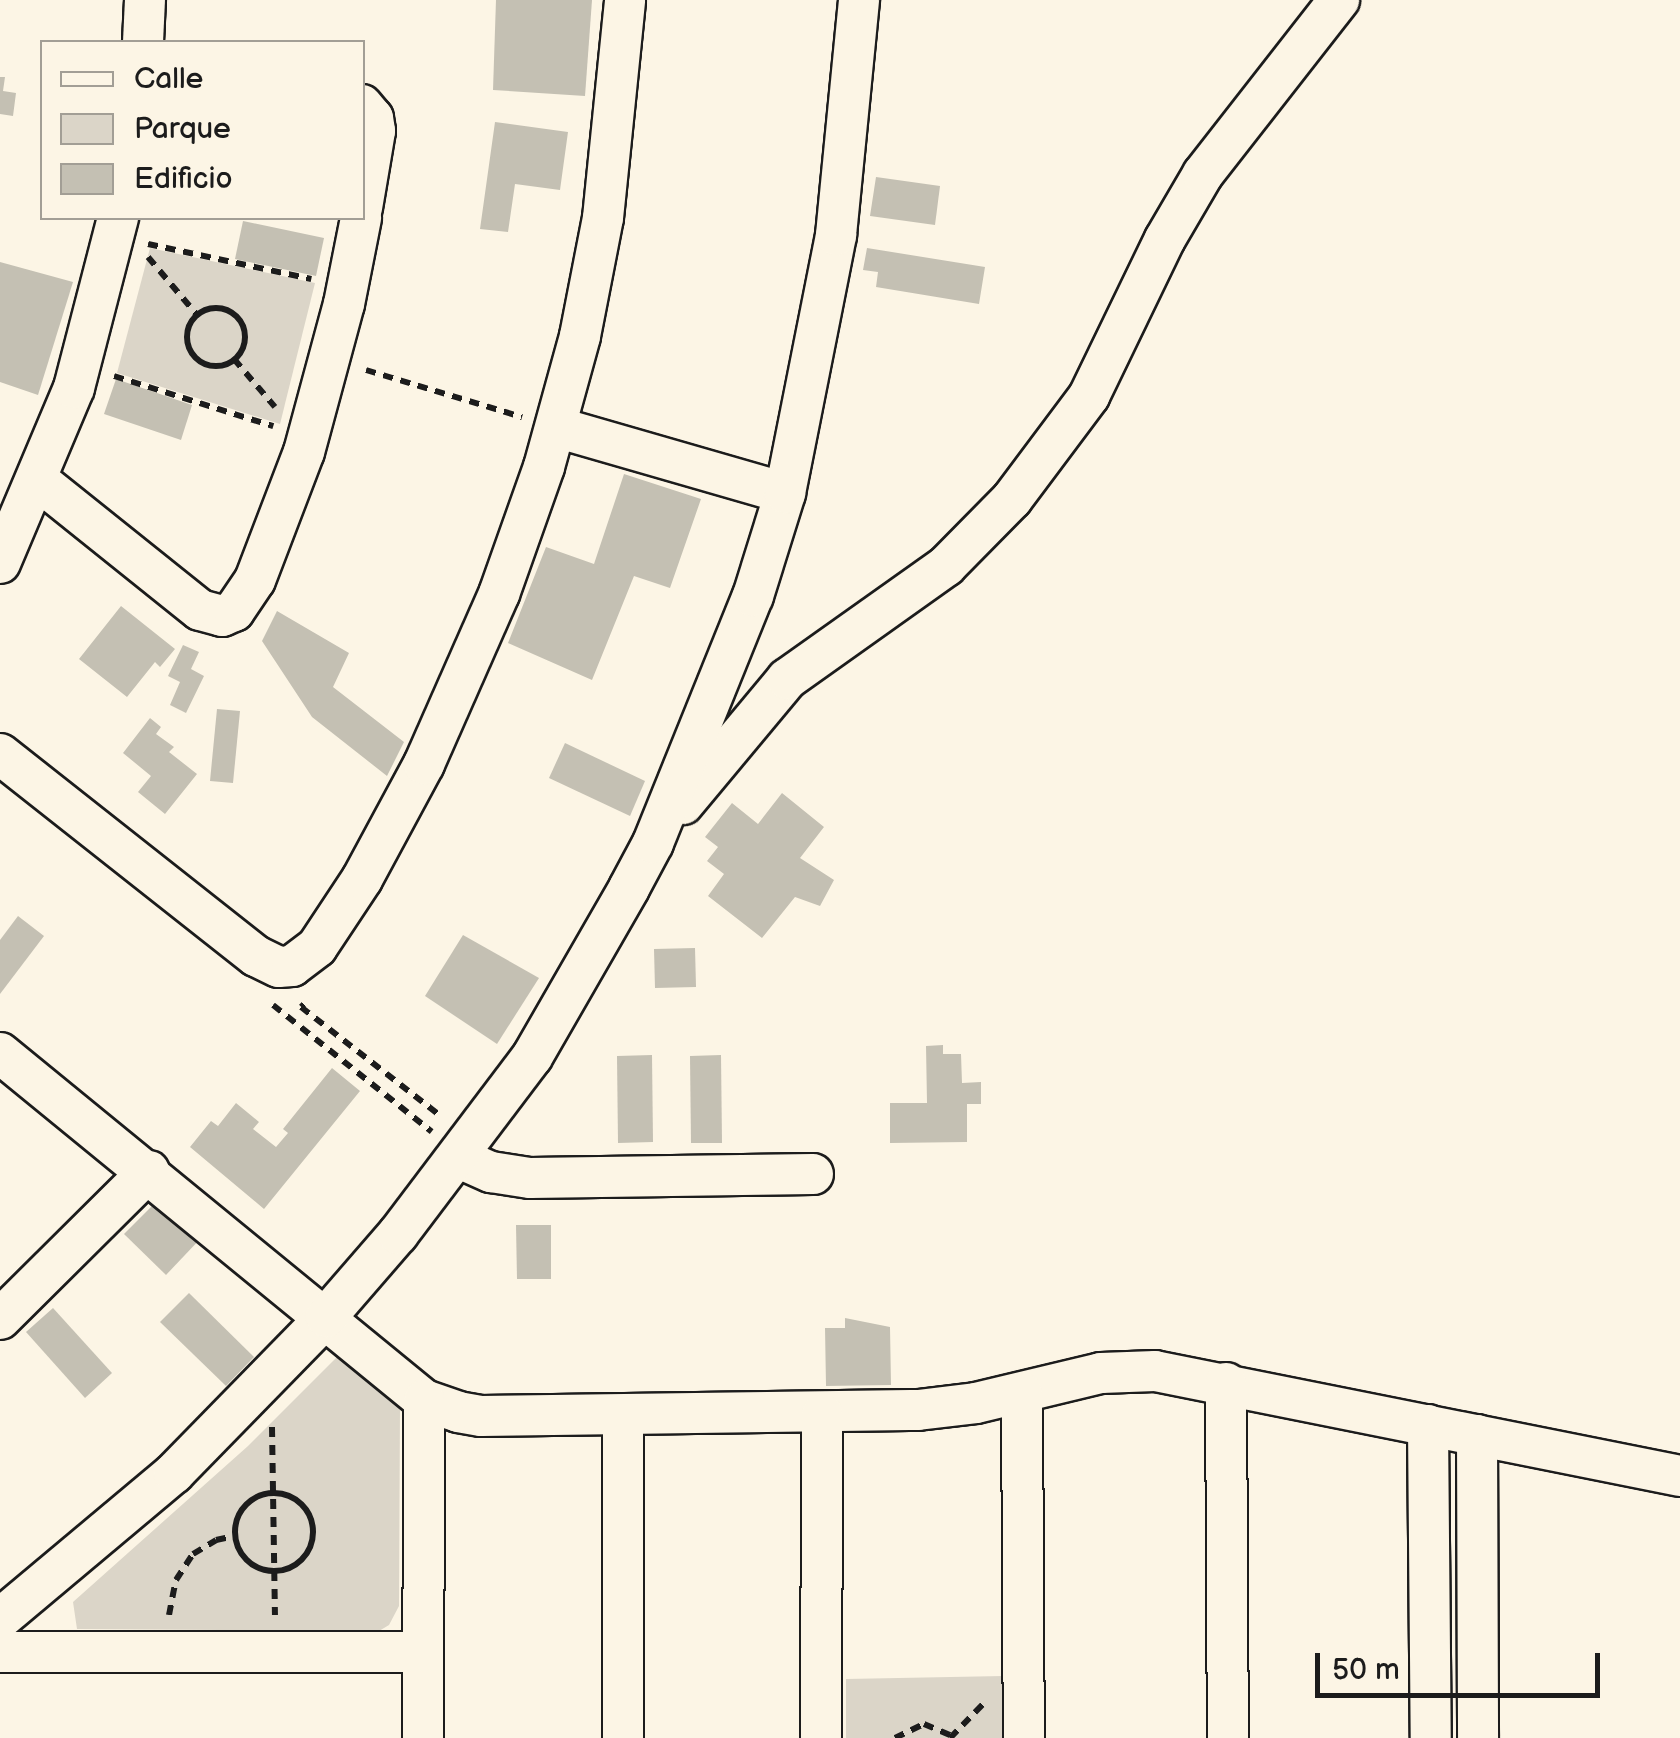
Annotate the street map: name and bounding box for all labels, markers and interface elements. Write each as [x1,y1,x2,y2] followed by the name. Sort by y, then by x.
[40,40,365,220] legend
[134,61,203,97] text: Calle
[134,111,231,147] text: Parque
[134,161,233,197] text: Edificio
[1320,1633,1605,1695] scale bar
[1332,1652,1400,1688] text: 50 m

